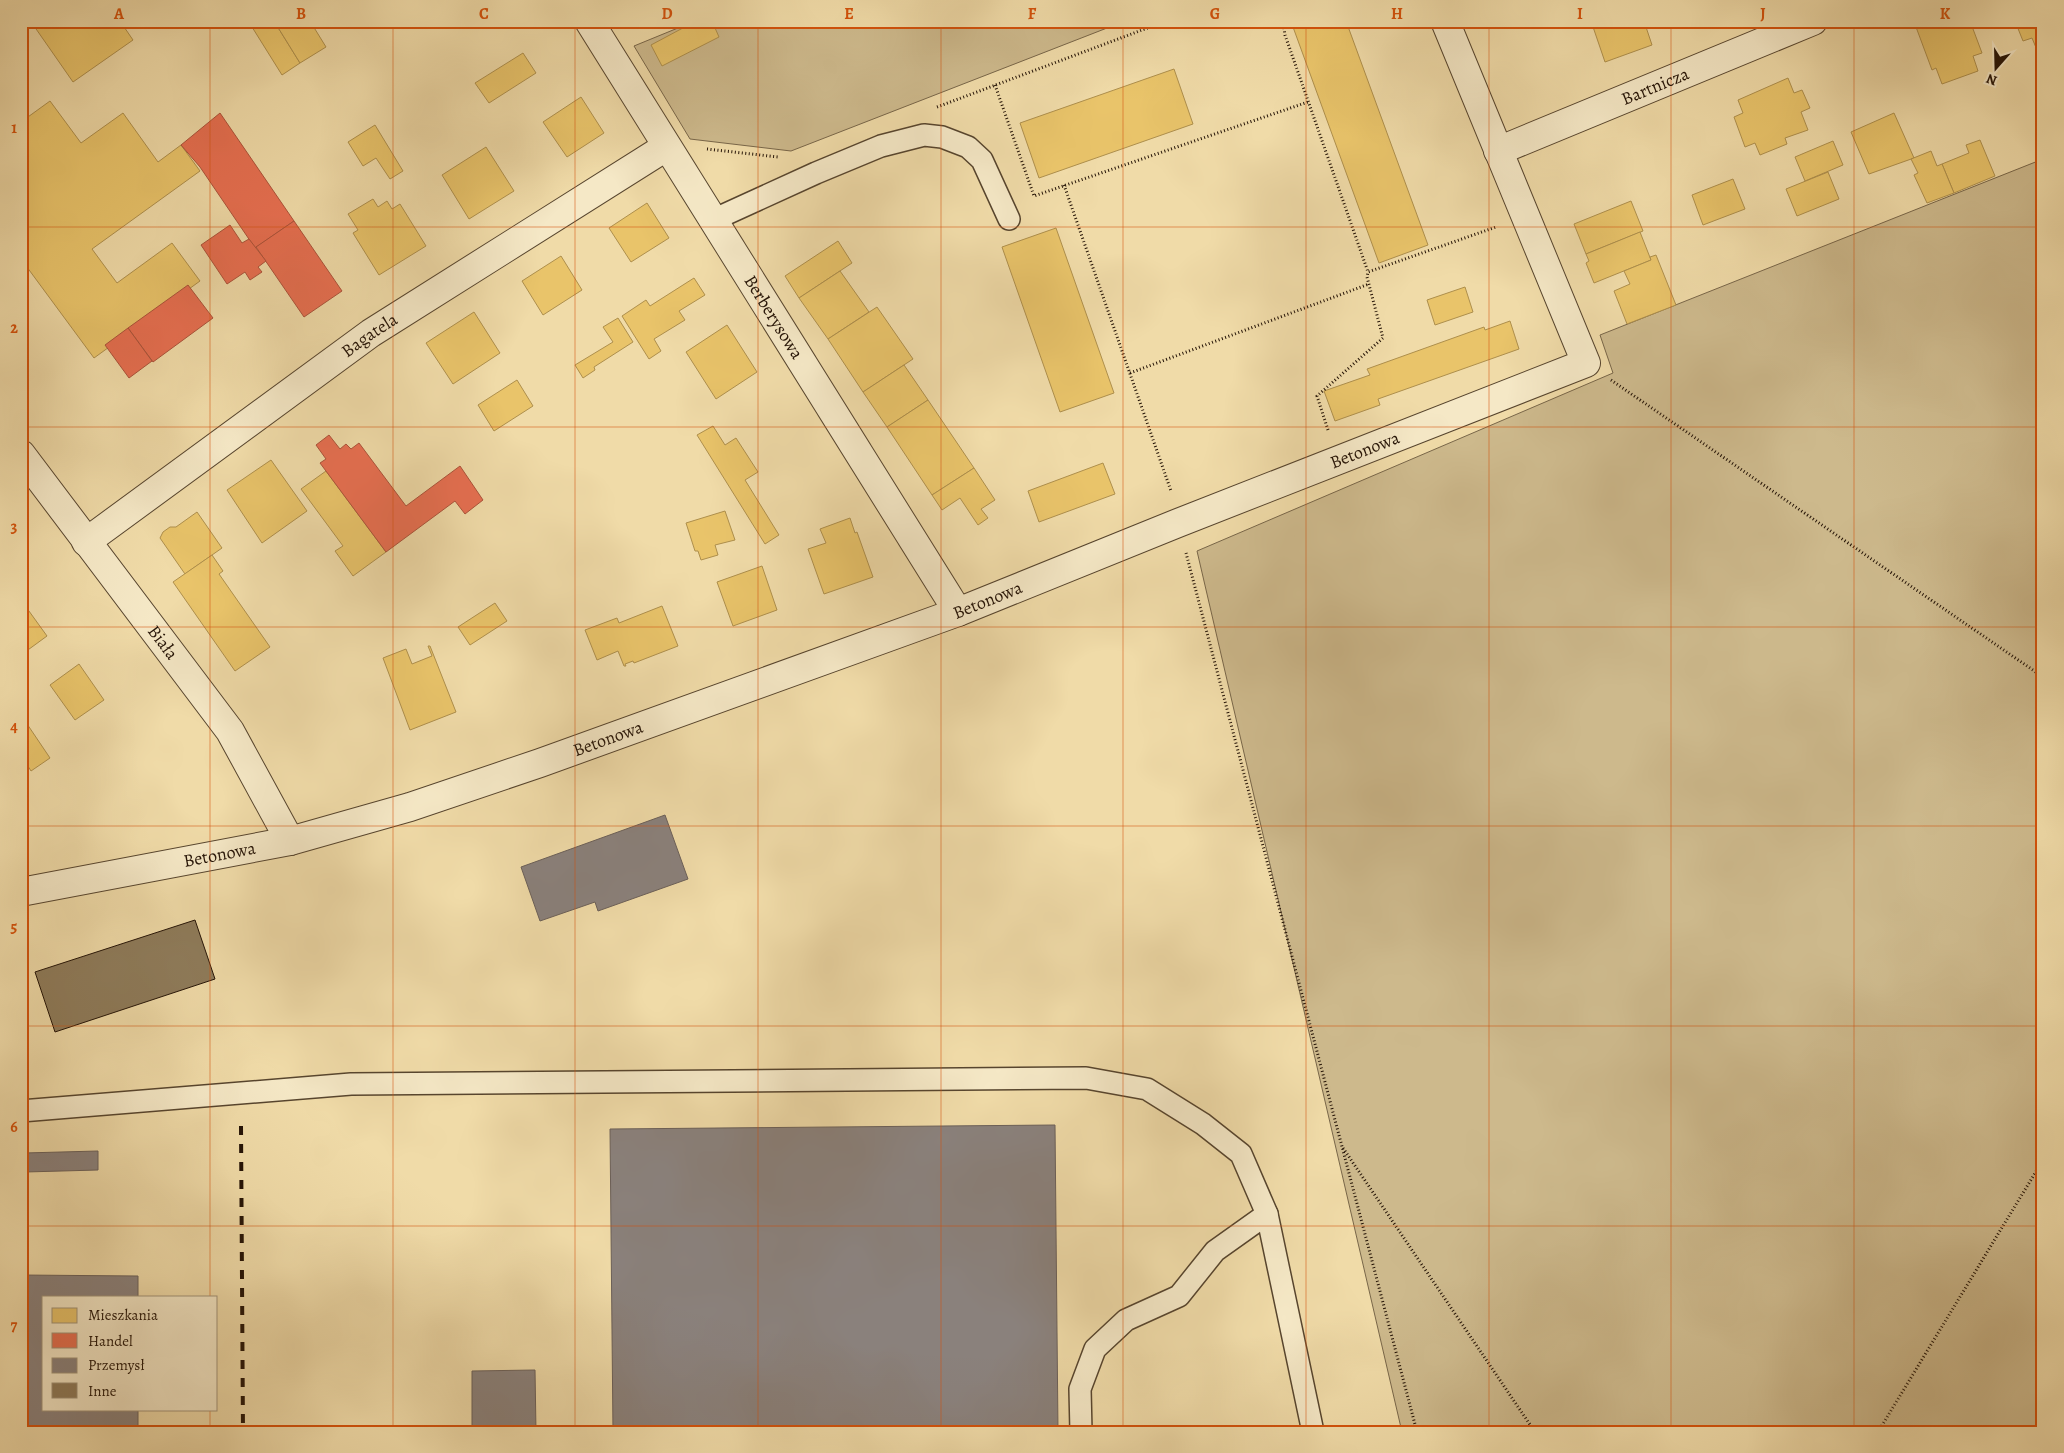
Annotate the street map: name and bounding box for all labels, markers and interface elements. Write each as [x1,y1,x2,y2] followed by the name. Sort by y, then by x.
[113,3,125,25] text: A
[296,3,306,25] text: B
[479,3,489,25] text: C
[661,3,673,25] text: D
[844,3,854,25] text: E
[1028,3,1037,25] text: F
[1210,3,1220,25] text: G
[1391,3,1403,25] text: H
[1577,3,1583,25] text: I
[1760,3,1766,25] text: J
[1940,3,1951,25] text: K
[1972,42,2022,92] north arrow
[1618,61,1693,111] street label: Bartnicza
[1984,69,2000,90] text: N
[11,117,17,139] text: 1
[739,271,809,364] street label: Berberysowa
[336,307,403,363] street label: Bagatela
[10,317,18,339] text: 2
[1326,425,1404,474] street label: Betonowa
[11,516,18,538] text: 3
[949,575,1026,625] street label: Betonowa
[142,620,184,665] street label: Biała
[570,715,647,762] street label: Betonowa
[10,716,18,738] text: 4
[181,836,258,873] street label: Betonowa
[11,916,18,938] text: 5
[10,1116,18,1138] text: 6
[42,1296,218,1410] legend
[88,1305,158,1325] text: Mieszkania
[11,1315,18,1337] text: 7
[88,1331,133,1351] text: Handel
[88,1355,144,1375] text: Przemysł
[88,1381,117,1401] text: Inne

